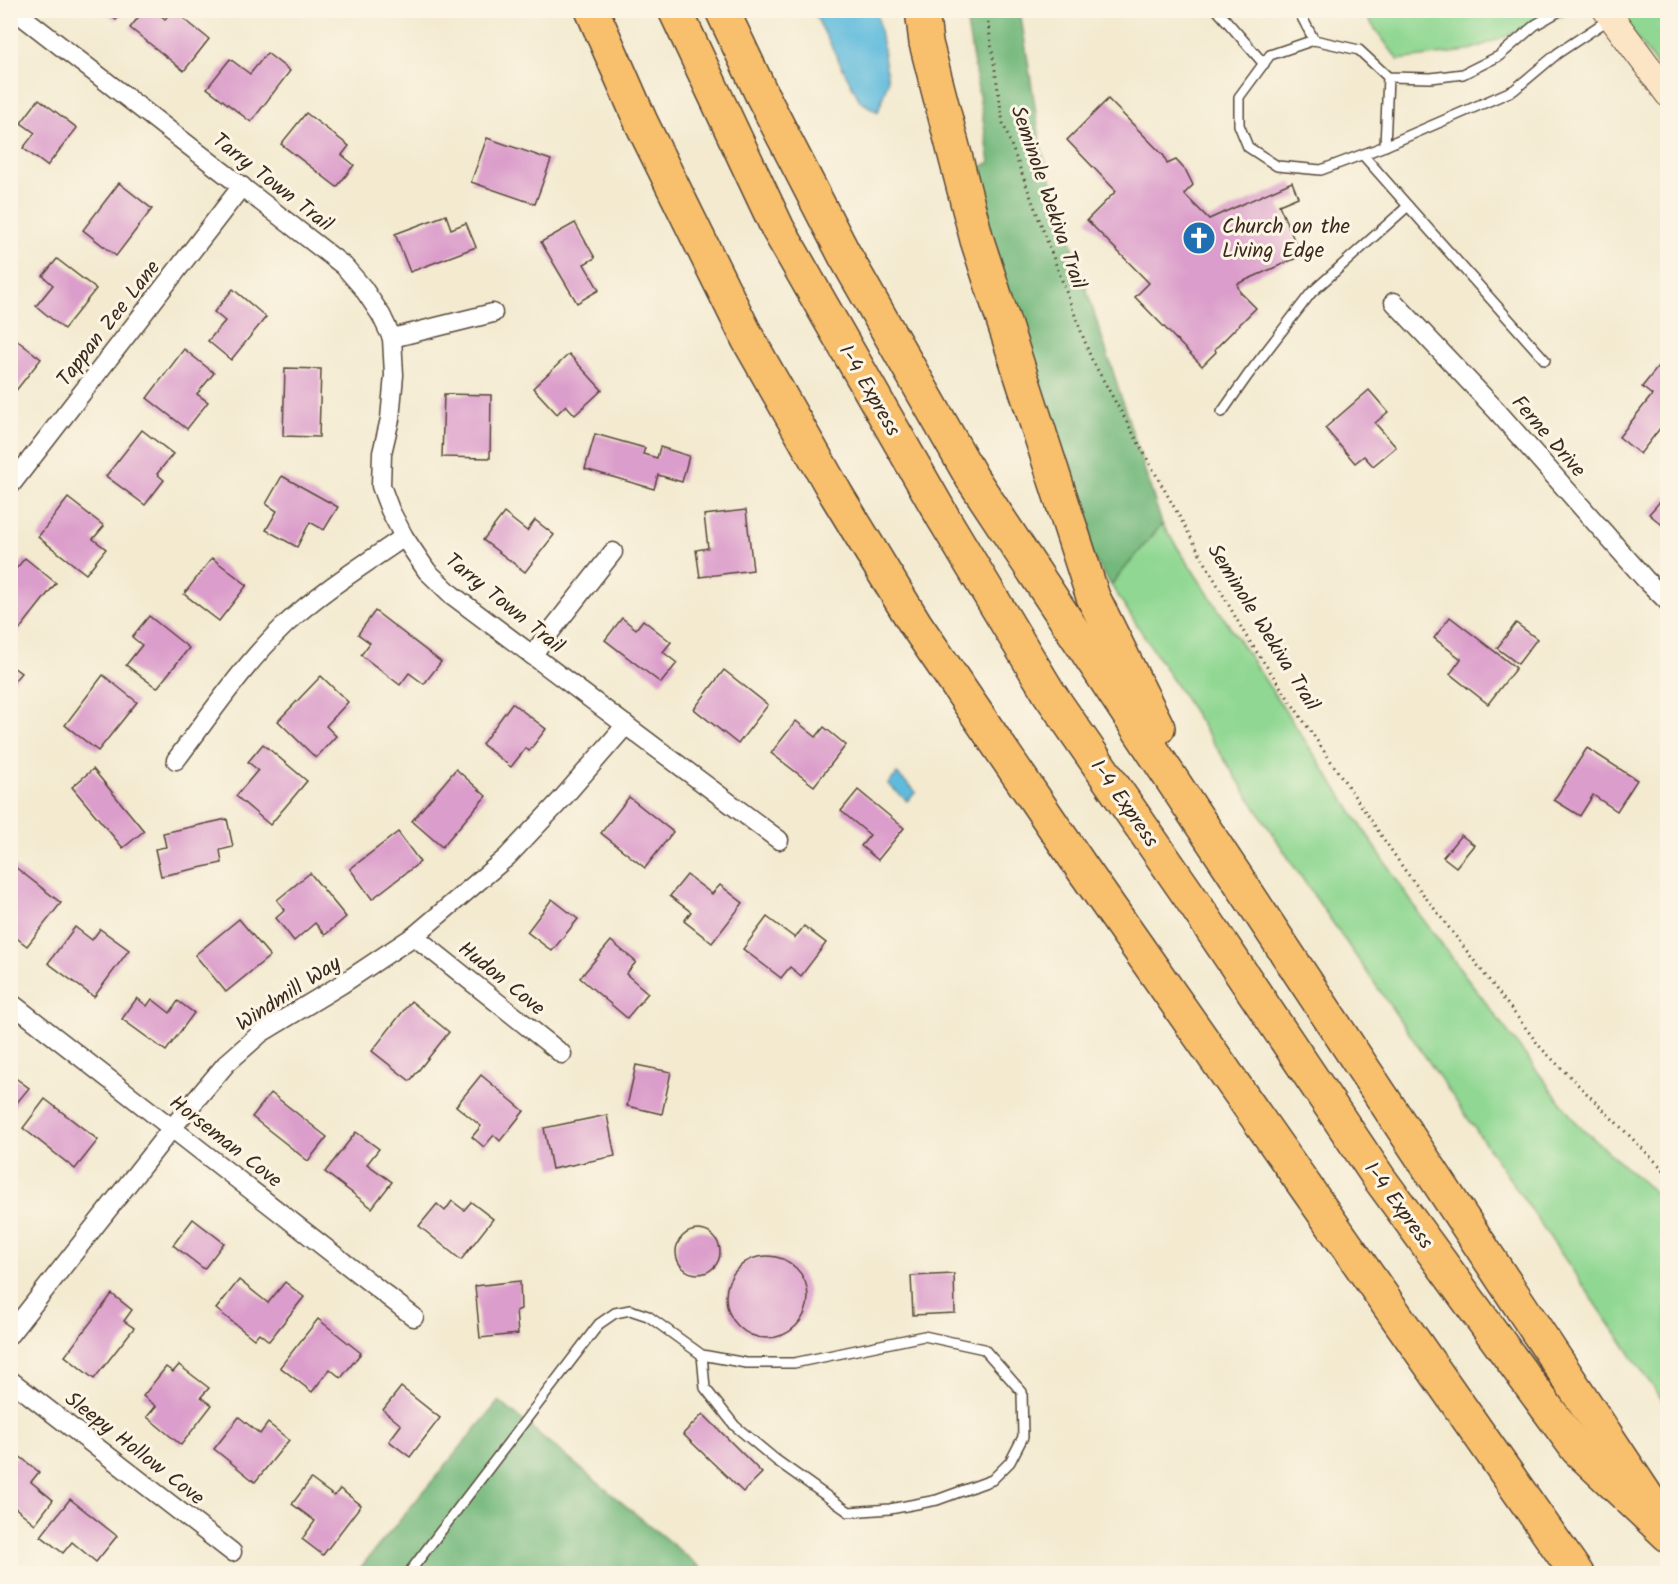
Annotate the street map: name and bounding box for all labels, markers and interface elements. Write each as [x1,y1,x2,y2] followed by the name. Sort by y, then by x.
[1001,101,1094,294] street label: Seminole Wekiva Trail
[204,125,340,241] street label: Tarry Town Trail
[1222,211,1350,268] place label: Church on the Living Edge
[1181,220,1217,256] church icon: Church on the Living Edge
[49,253,170,394] street label: Tappan Zee Lane
[829,338,908,443] street label: I-4 Express
[1503,388,1594,486] street label: Ferne Drive
[1198,538,1328,718] street label: Seminole Wekiva Trail
[437,545,571,663] street label: Tarry Town Trail
[1081,753,1166,855] street label: I-4 Express
[450,934,552,1025] street label: Hudon Cove
[230,948,348,1041] street label: Windmill Way
[162,1087,289,1197] street label: Horseman Cove
[1355,1155,1441,1257] street label: I-4 Express
[57,1384,212,1515] street label: Sleepy Hollow Cove

